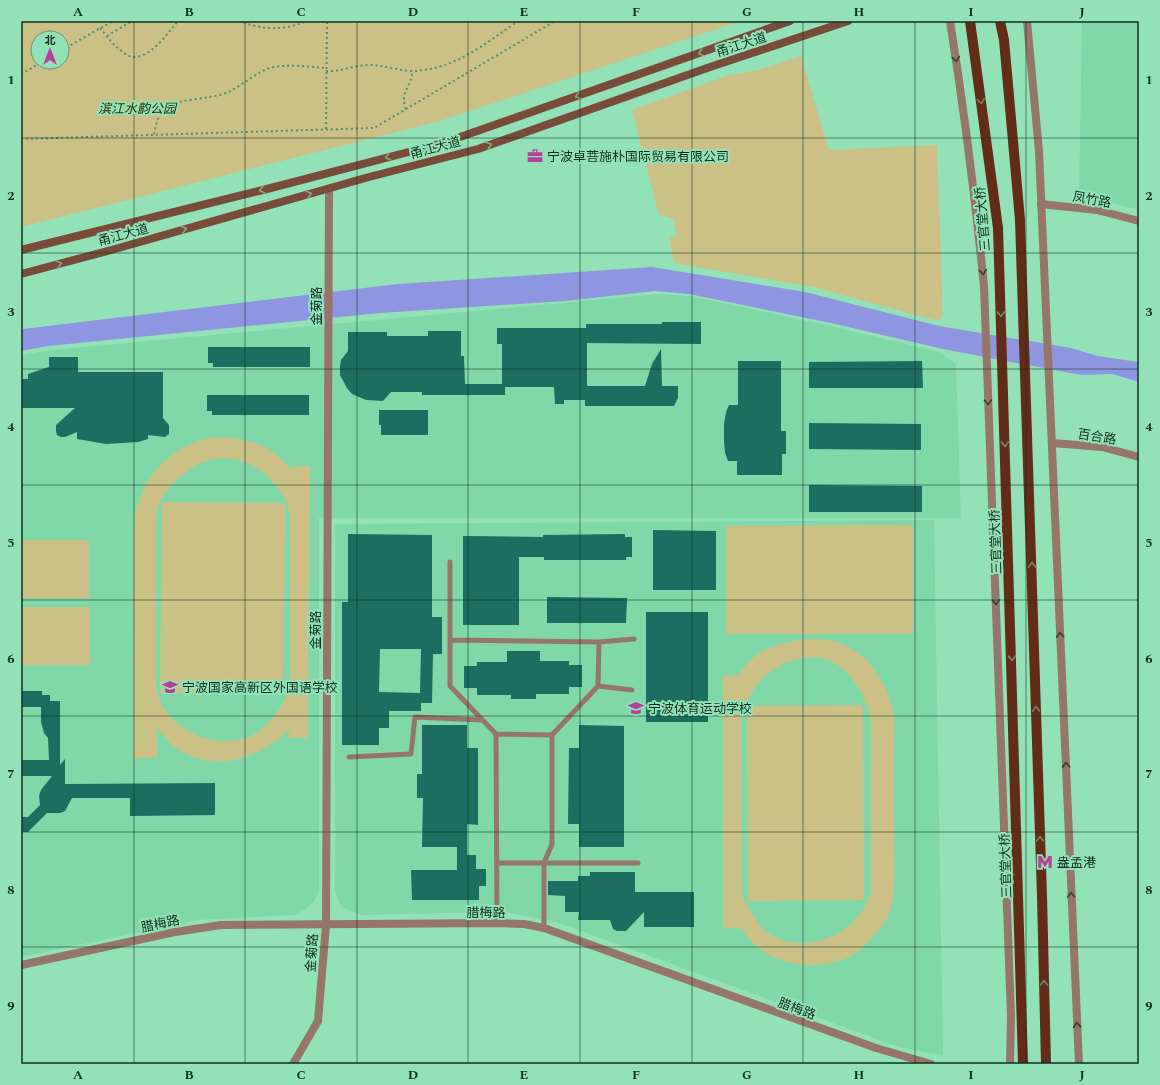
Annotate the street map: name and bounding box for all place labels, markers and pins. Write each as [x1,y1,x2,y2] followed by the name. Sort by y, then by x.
[526,147,544,165] office icon: 宁波卓菩施朴国际贸易有限公司
[547,147,729,167] place label: 宁波卓菩施朴国际贸易有限公司
[161,678,179,696] school or university icon: 宁波国家高新区外国语学校
[182,678,338,698] place label: 宁波国家高新区外国语学校
[627,699,645,717] school or university icon: 宁波体育运动学校
[648,699,752,719] place label: 宁波体育运动学校
[1036,853,1054,871] metro station icon: 盎孟港
[1057,853,1096,873] place label: 盎孟港

